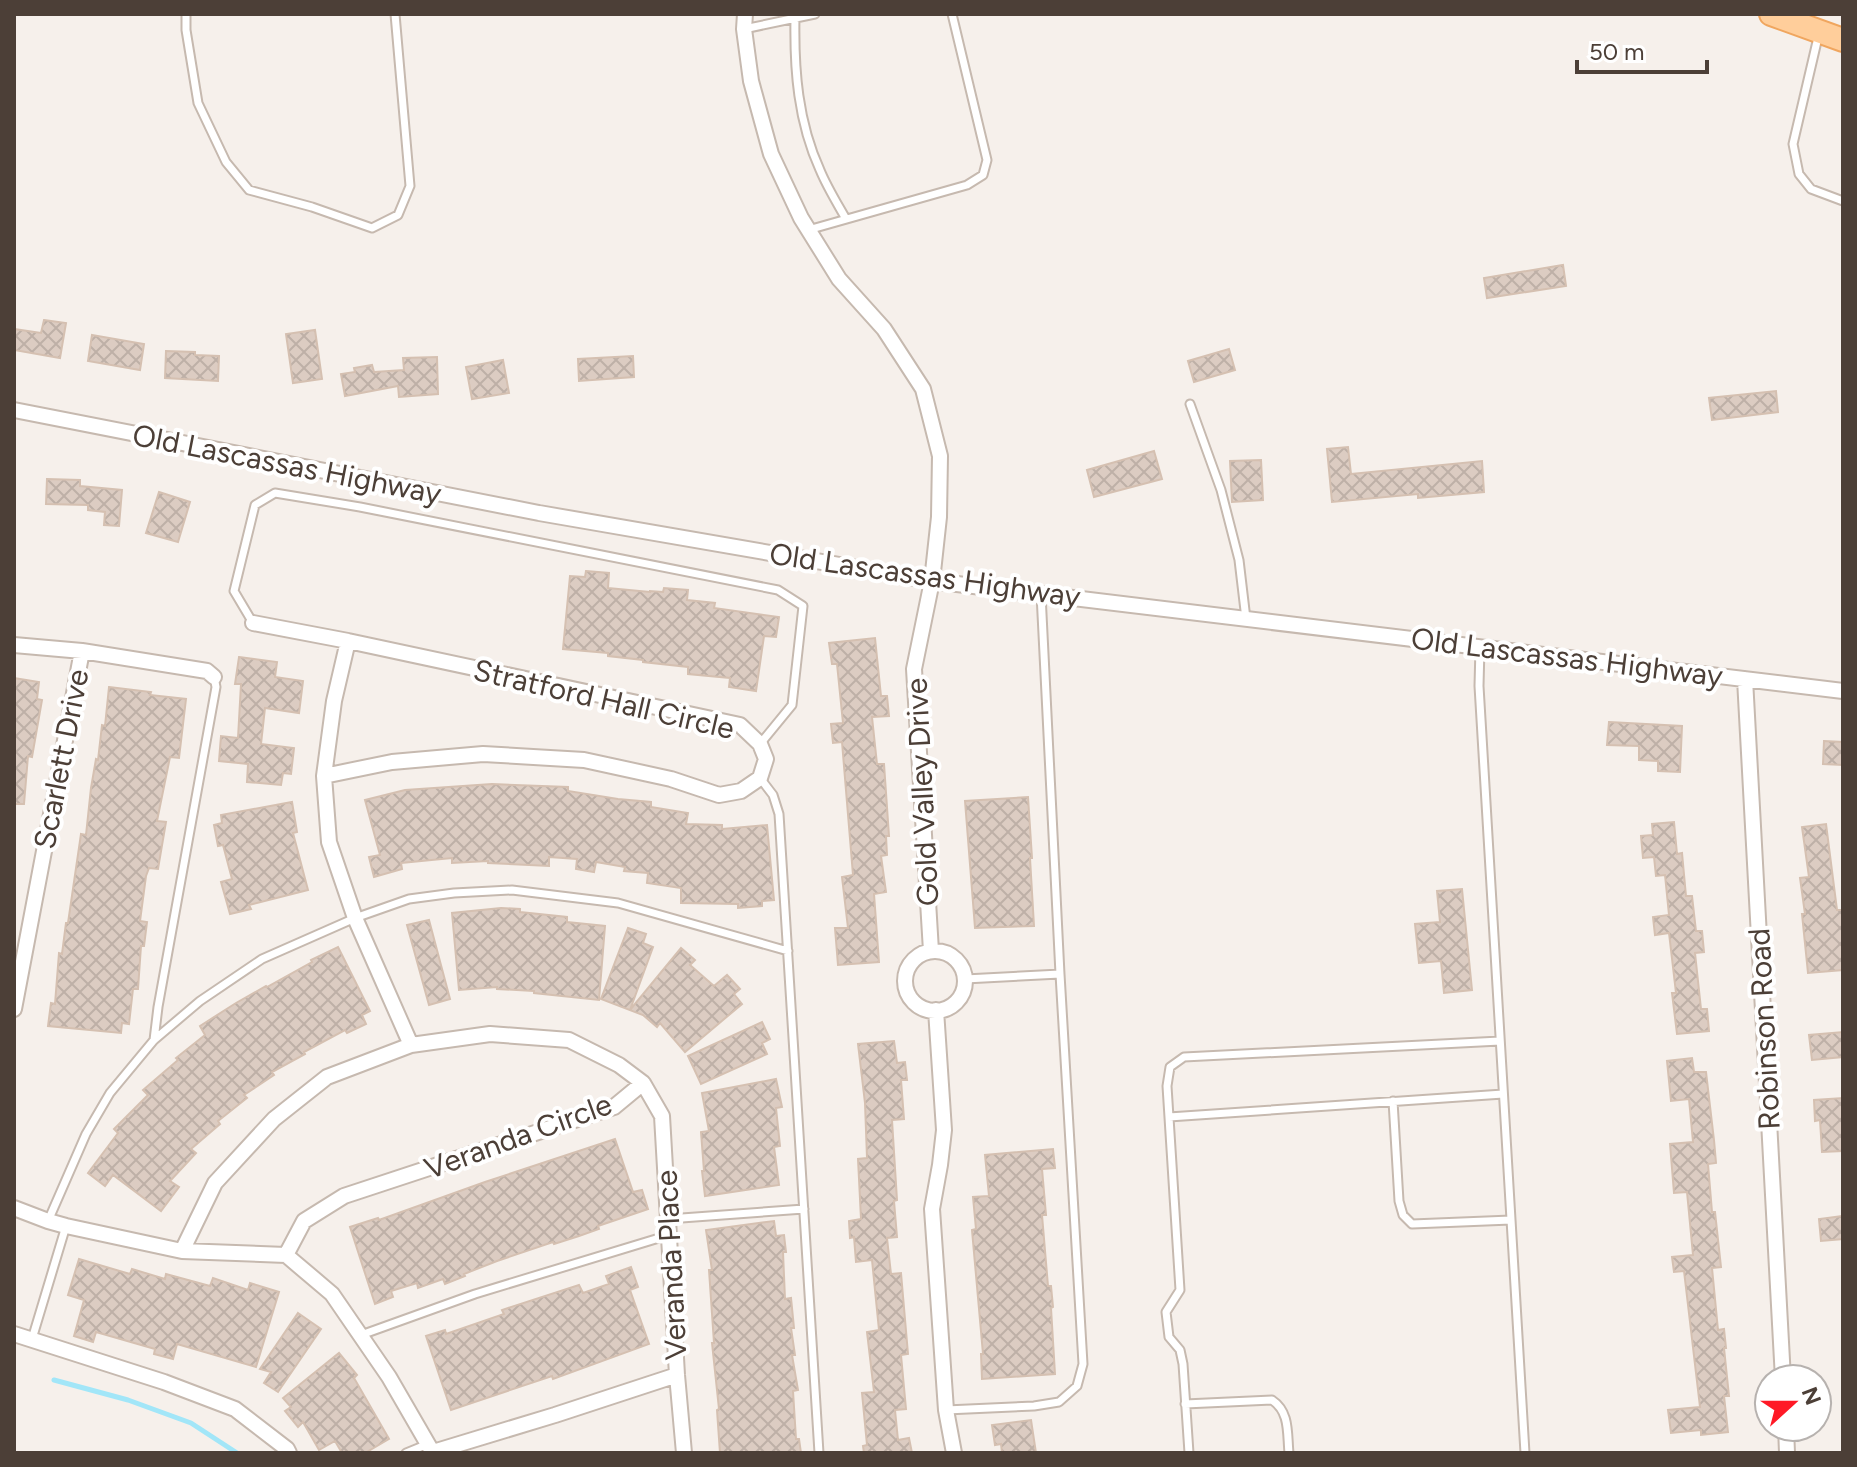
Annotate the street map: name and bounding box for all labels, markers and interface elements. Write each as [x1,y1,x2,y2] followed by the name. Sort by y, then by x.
[1577,24,1707,74] scale bar
[1589,37,1645,66] text: 50 m
[130,416,445,512] street label: Old Lascassas Highway
[767,535,1083,615] street label: Old Lascassas Highway
[1409,620,1725,694] street label: Old Lascassas Highway
[470,651,738,747] street label: Stratford Hall Circle
[25,666,97,852] street label: Scarlett Drive
[898,677,946,907] street label: Gold Valley Drive
[1740,927,1788,1131] street label: Robinson Road
[419,1085,617,1187] street label: Veranda Circle
[648,1169,694,1361] street label: Veranda Place
[1753,1363,1833,1443] north arrow
[1796,1383,1827,1409] text: N

